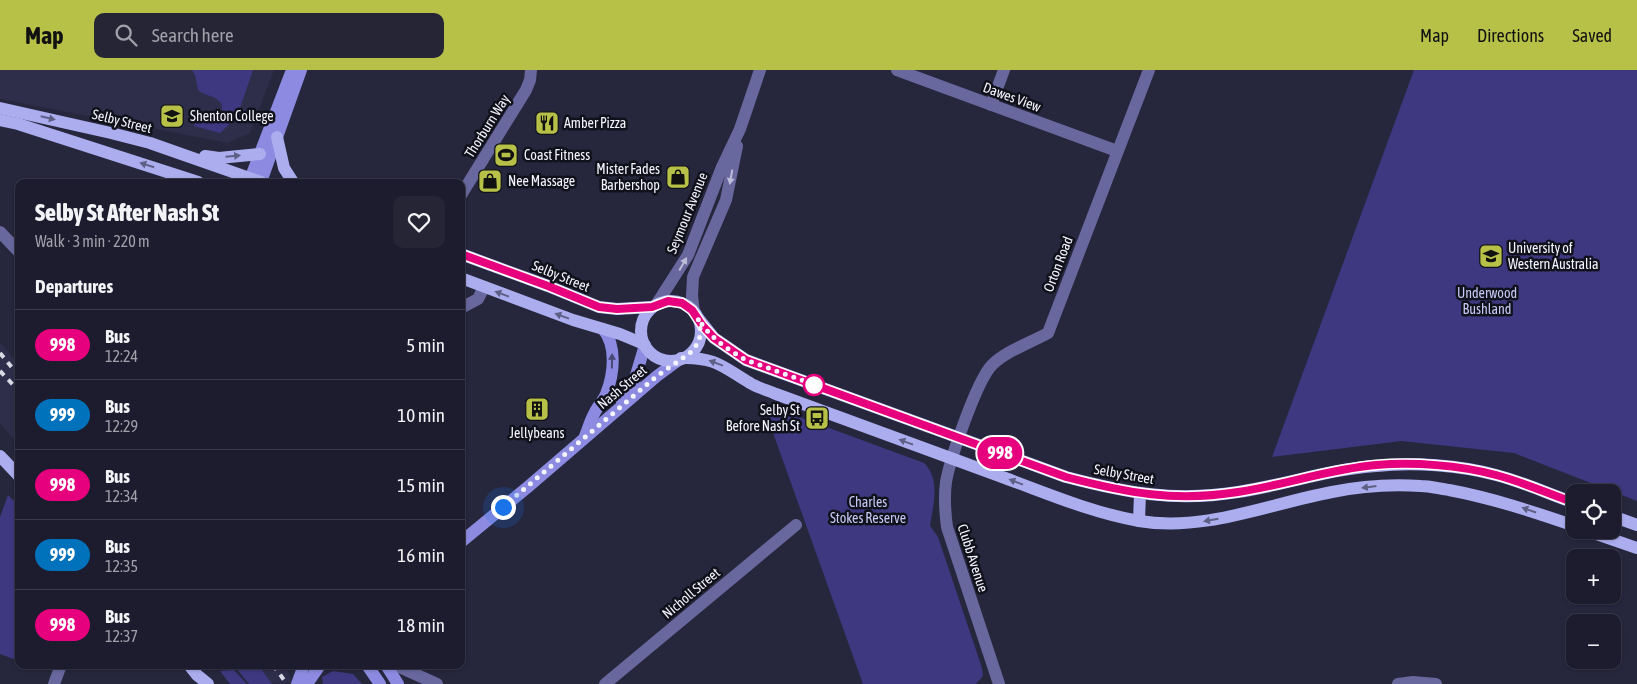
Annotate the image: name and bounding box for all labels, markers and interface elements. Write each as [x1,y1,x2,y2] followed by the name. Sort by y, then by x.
[94,13,444,58] search box
[112,21,140,49] icon: search
[25,22,64,49] text: Map
[152,24,234,46] text: Search here
[1420,25,1449,46] text: Map
[1477,25,1544,46] text: Directions
[1572,25,1612,46] text: Saved
[981,79,1044,115] street label: Dawes View
[461,91,513,161] street label: Thorburn Way
[159,103,185,129] school or university icon: Shenton College
[91,106,153,136] street label: Selby Street
[190,108,274,124] place label: Shenton College
[534,110,560,136] restaurant icon: Amber Pizza
[40,114,55,122] one-way arrow
[564,115,626,131] place label: Amber Pizza
[493,142,519,168] sports icon: Coast Fitness
[524,147,590,163] place label: Coast Fitness
[226,152,242,160] one-way arrow
[139,161,154,169] one-way arrow
[596,161,660,193] place label: Mister Fades Barbershop
[665,164,691,190] shop icon: Mister Fades Barbershop
[477,168,503,194] shop icon: Nee Massage
[663,170,711,256] street label: Seymour Avenue
[727,170,735,186] one-way arrow
[508,173,575,189] place label: Nee Massage
[393,196,445,248] button: heart
[35,199,219,226] text: Selby St After Nash St
[35,232,149,250] text: Walk · 3 min · 220 m
[1040,234,1076,294] street label: Orton Road
[1508,240,1599,272] place label: University of Western Australia
[1478,243,1504,269] school or university icon: University of Western Australia
[530,257,592,295] street label: Selby Street
[679,257,687,271] one-way arrow
[35,275,113,297] text: Departures
[1457,285,1517,317] park label: Underwood Bushland
[495,290,510,297] one-way arrow
[554,312,569,320] one-way arrow
[105,325,130,347] text: Bus
[50,334,75,355] text: 998
[406,334,445,356] text: 5 min
[105,347,138,365] text: 12:24
[608,353,616,369] one-way arrow
[708,359,723,367] one-way arrow
[594,362,650,412] street label: Nash Street
[803,374,825,396] unlabelled marker
[105,395,130,417] text: Bus
[524,396,550,422] building icon: Jellybeans
[726,402,800,434] place label: Selby St Before Nash St
[50,404,75,425] text: 999
[397,404,445,426] text: 10 min
[804,405,830,431] bus stop icon: Selby St Before Nash St
[105,417,138,435] text: 12:29
[509,425,565,441] place label: Jellybeans
[971,437,1029,469] line badge: 998
[898,438,913,445] one-way arrow
[987,442,1013,463] text: 998
[1093,461,1155,487] street label: Selby Street
[105,465,130,487] text: Bus
[50,474,75,495] text: 998
[397,474,445,496] text: 15 min
[1008,478,1023,486] one-way arrow
[1361,483,1377,491] one-way arrow
[1566,484,1621,669] map controls
[1566,484,1621,539] button: locate
[105,487,138,505] text: 12:34
[830,494,906,526] park label: Charles Stokes Reserve
[491,495,516,520] your location
[1521,506,1536,514] one-way arrow
[1202,517,1218,525] one-way arrow
[954,522,992,594] street label: Clubb Avenue
[105,535,130,557] text: Bus
[50,544,75,565] text: 999
[397,544,445,566] text: 16 min
[1566,549,1621,604] button: +
[105,557,138,575] text: 12:35
[659,564,723,622] street label: Nicholl Street
[105,605,130,627] text: Bus
[50,614,75,635] text: 998
[397,614,445,636] text: 18 min
[1566,614,1621,669] button: −
[105,627,138,645] text: 12:37

